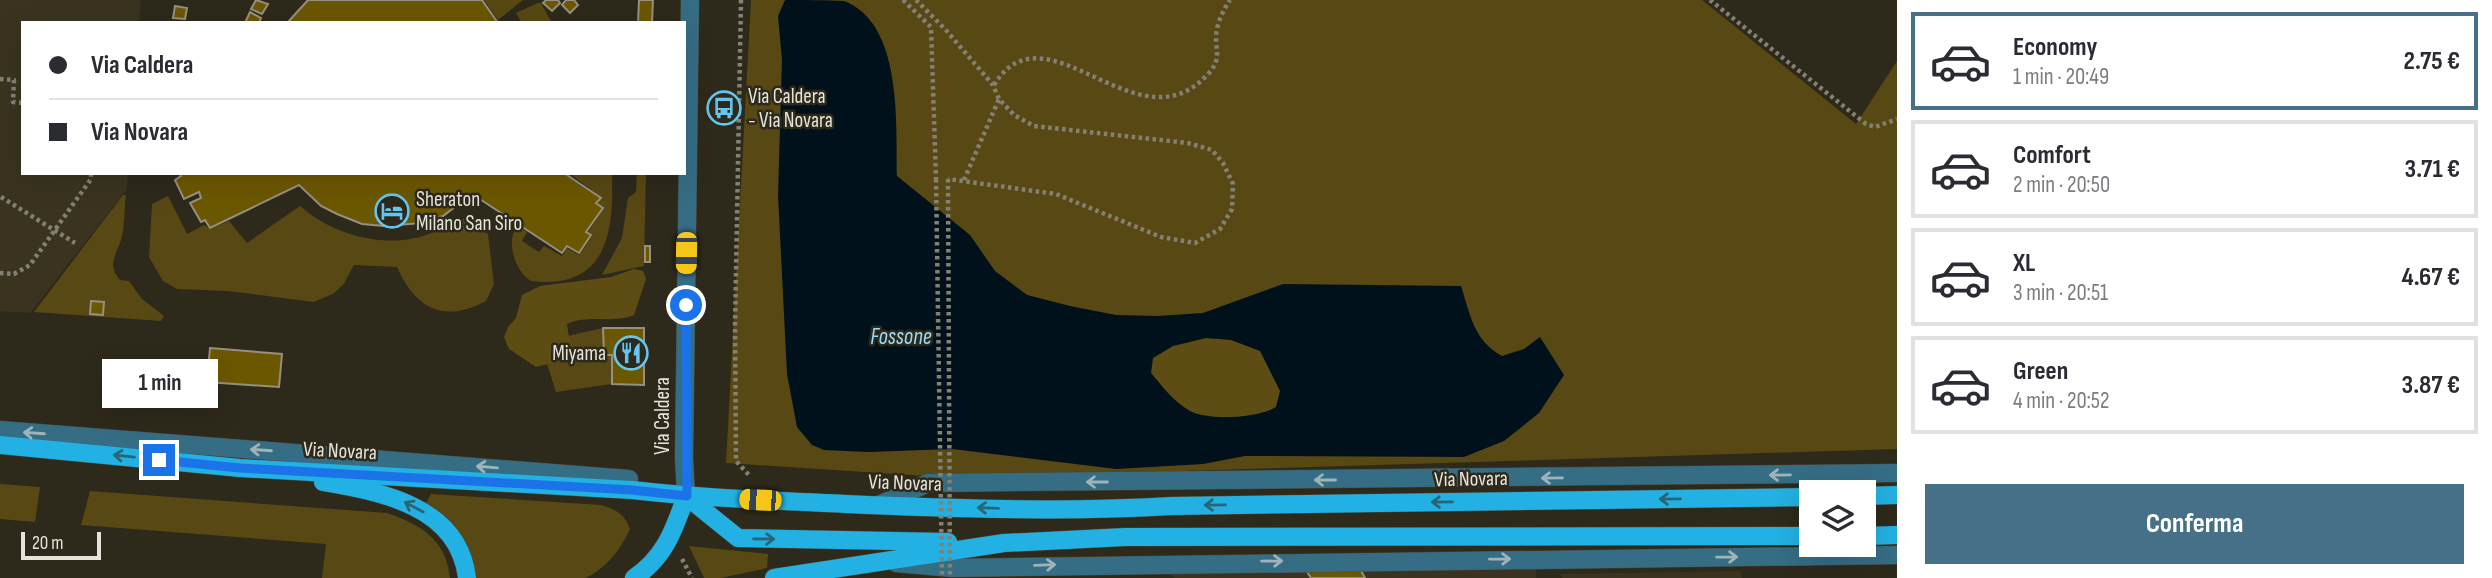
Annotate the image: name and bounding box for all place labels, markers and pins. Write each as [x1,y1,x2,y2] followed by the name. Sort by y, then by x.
[748,84,833,133] place label: Via Caldera - Via Novara
[705,89,743,127] bus stop icon: Via Caldera - Via Novara
[416,187,522,236] place label: Sheraton Milano San Siro
[373,192,411,230] hotel icon: Sheraton Milano San Siro
[612,334,650,372] restaurant icon: Miyama
[552,341,606,366] place label: Miyama

